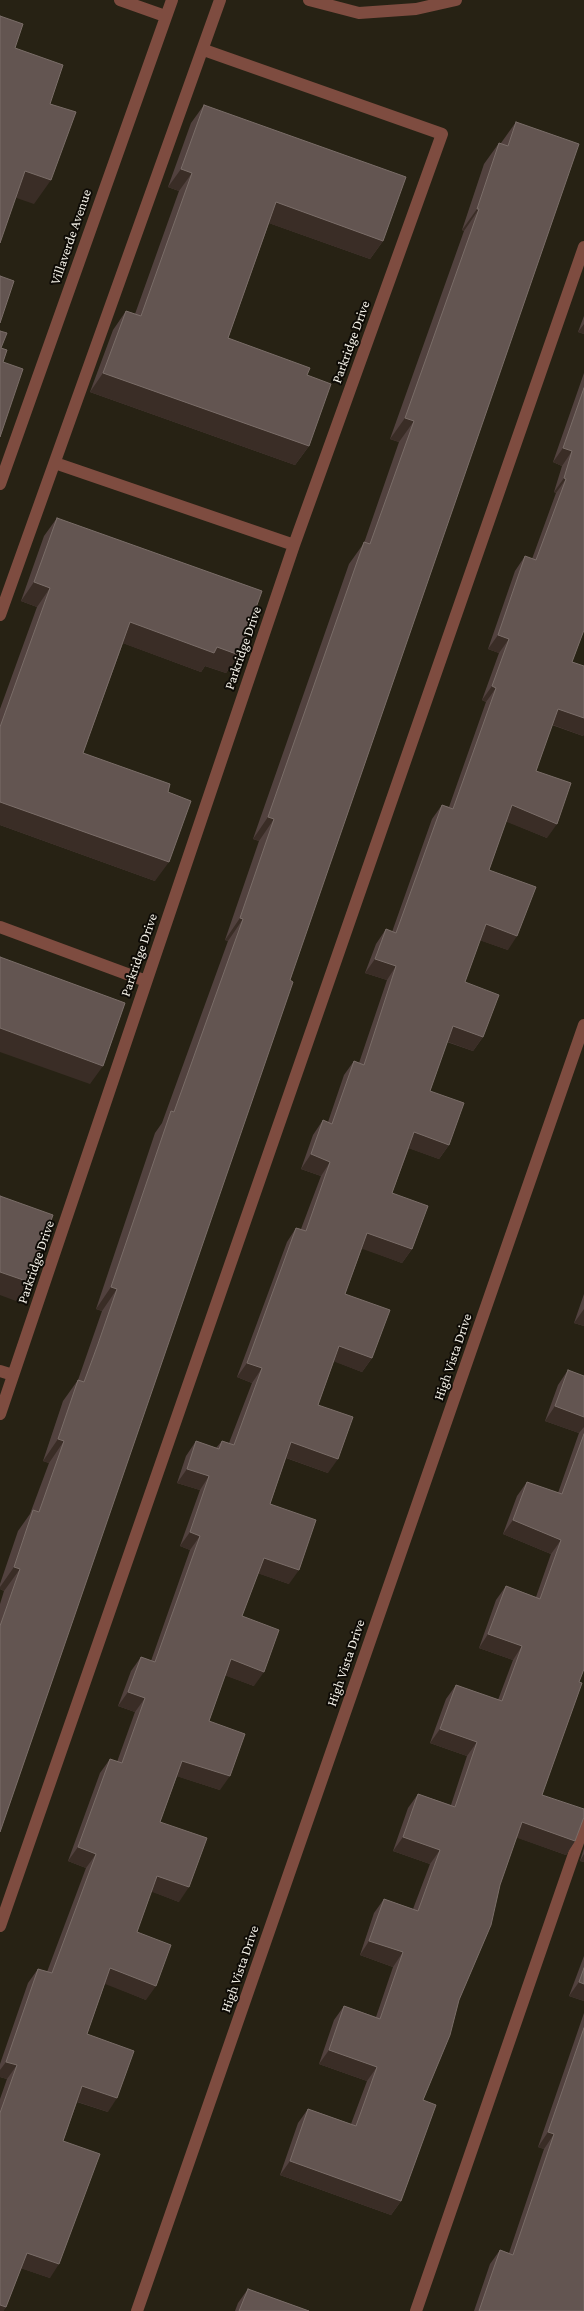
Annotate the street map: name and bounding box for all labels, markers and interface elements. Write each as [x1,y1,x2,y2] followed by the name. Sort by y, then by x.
[47,187,95,287] street label: Villaverde Avenue
[328,298,374,386] street label: Parkridge Drive
[221,604,265,692] street label: Parkridge Drive
[117,911,161,999] street label: Parkridge Drive
[14,1218,58,1306] street label: Parkridge Drive
[430,1311,476,1403] street label: High Vista Drive
[323,1617,369,1709] street label: High Vista Drive
[217,1923,263,2015] street label: High Vista Drive

